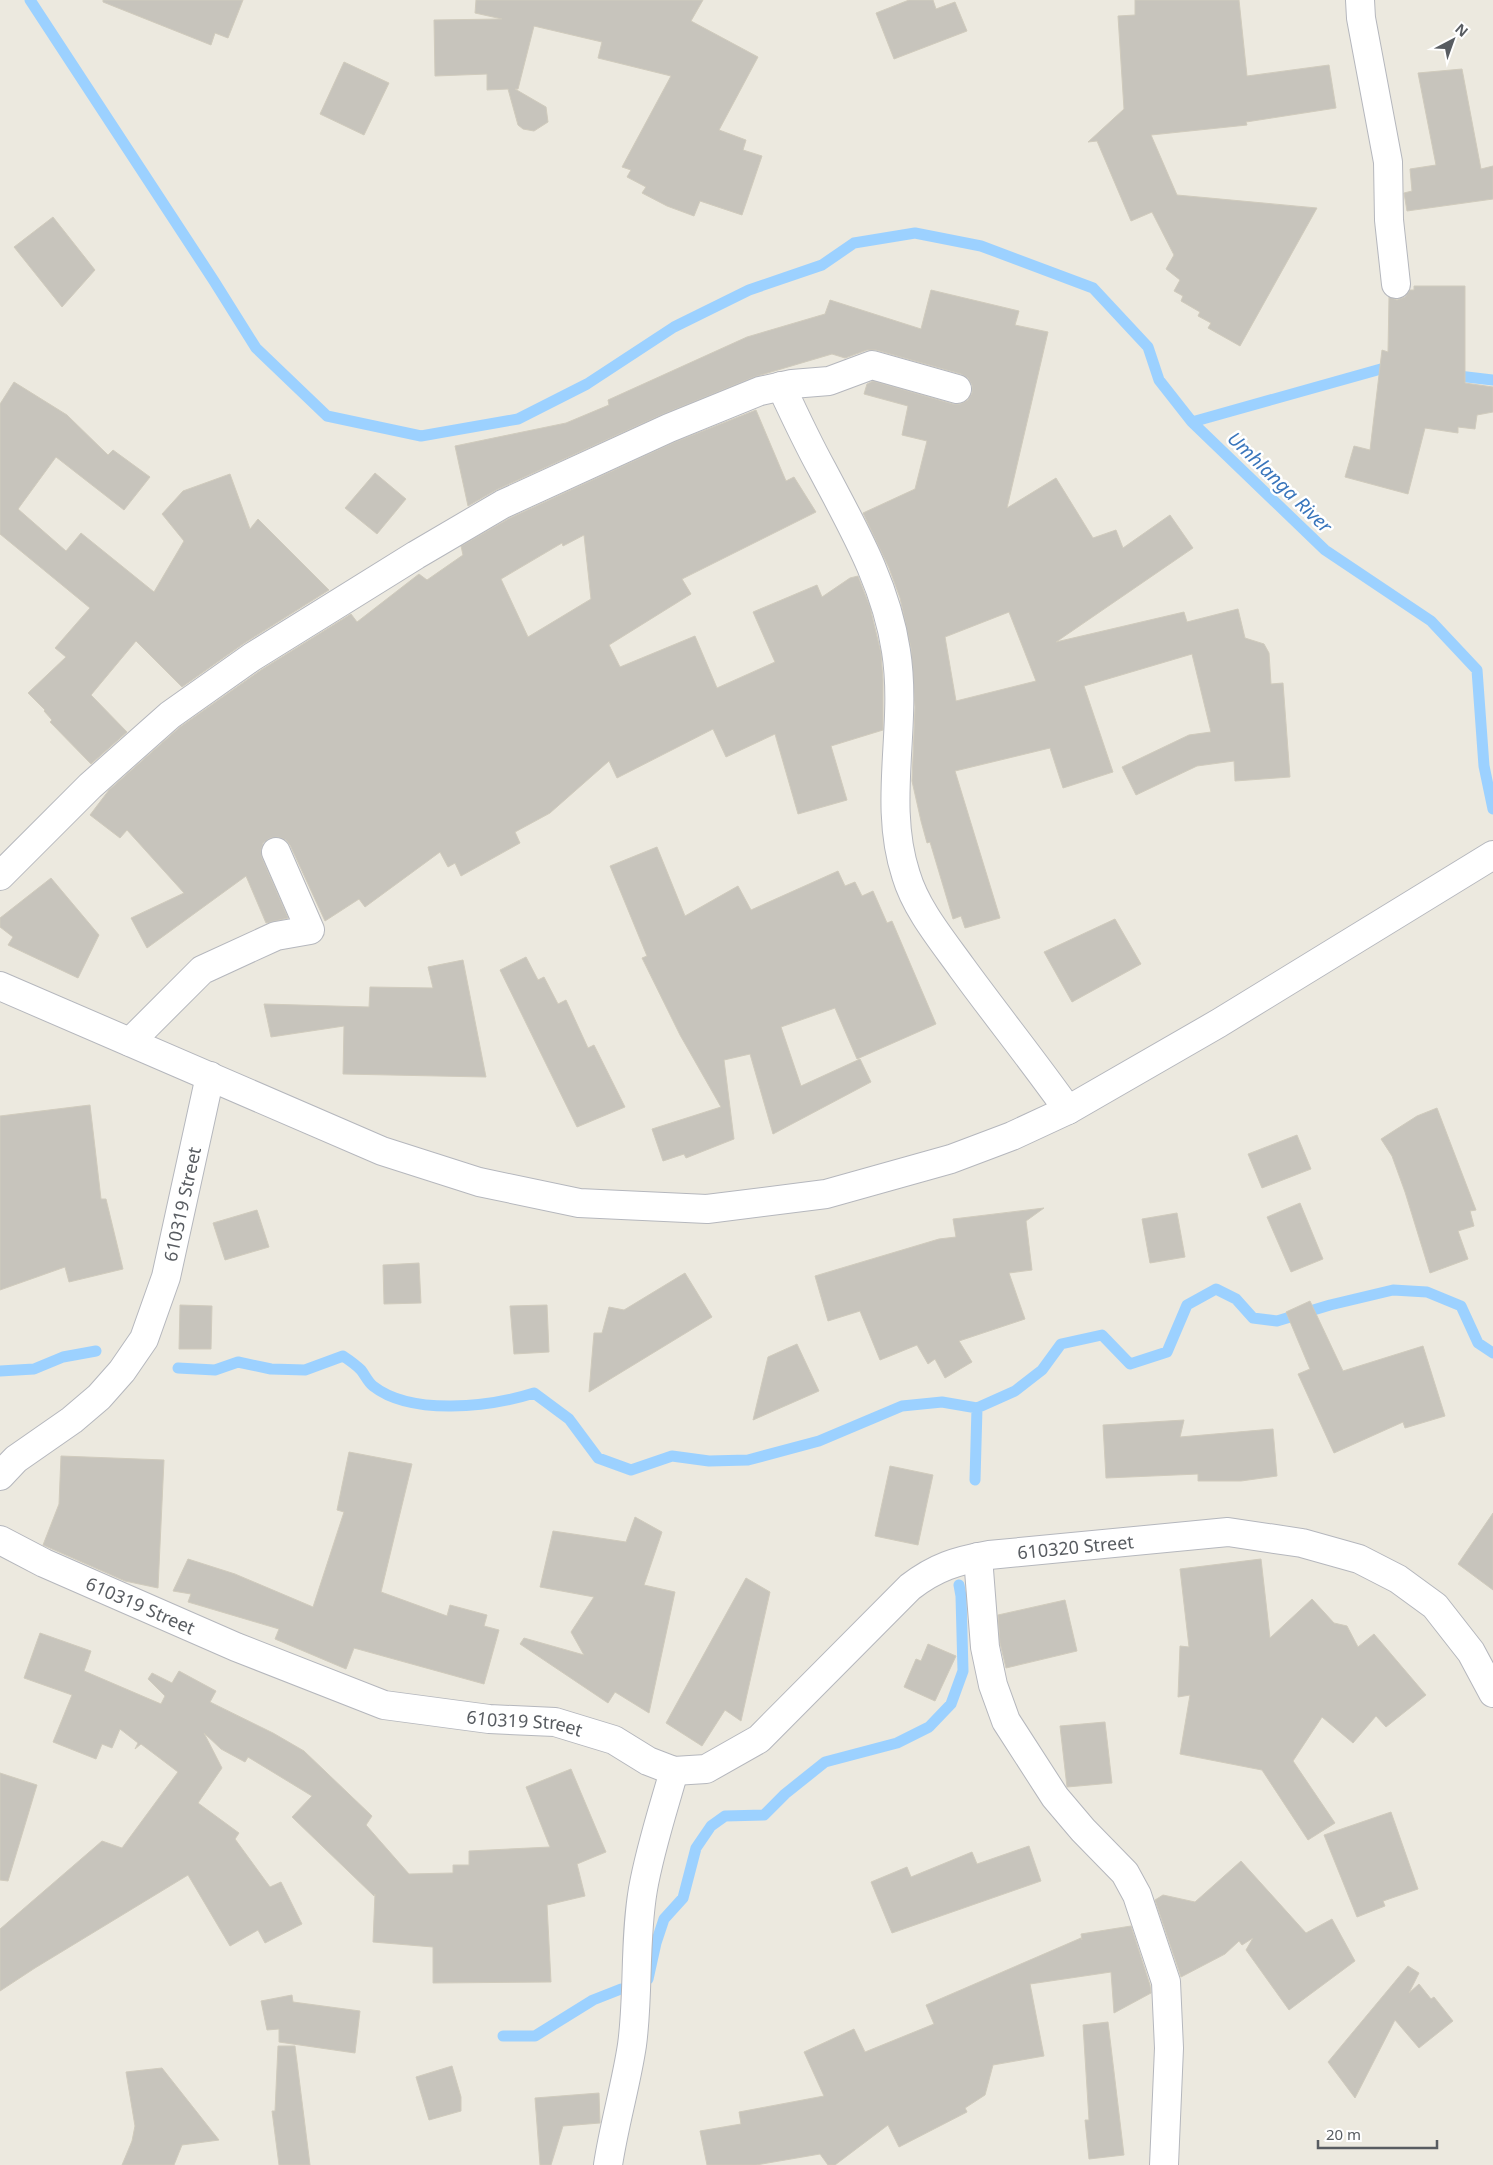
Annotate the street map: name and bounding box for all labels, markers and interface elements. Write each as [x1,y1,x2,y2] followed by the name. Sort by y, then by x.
[1428,15,1478,65] north arrow
[1451,19,1472,41] text: N
[1222,426,1339,539] water label: Umhlanga River
[158,1144,206,1264] street label: 610319 Street
[1016,1529,1135,1564] street label: 610320 Street
[82,1571,199,1640] street label: 610319 Street
[465,1704,586,1742] street label: 610319 Street
[1318,2118,1437,2150] scale bar
[1326,2124,1361,2144] text: 20 m

